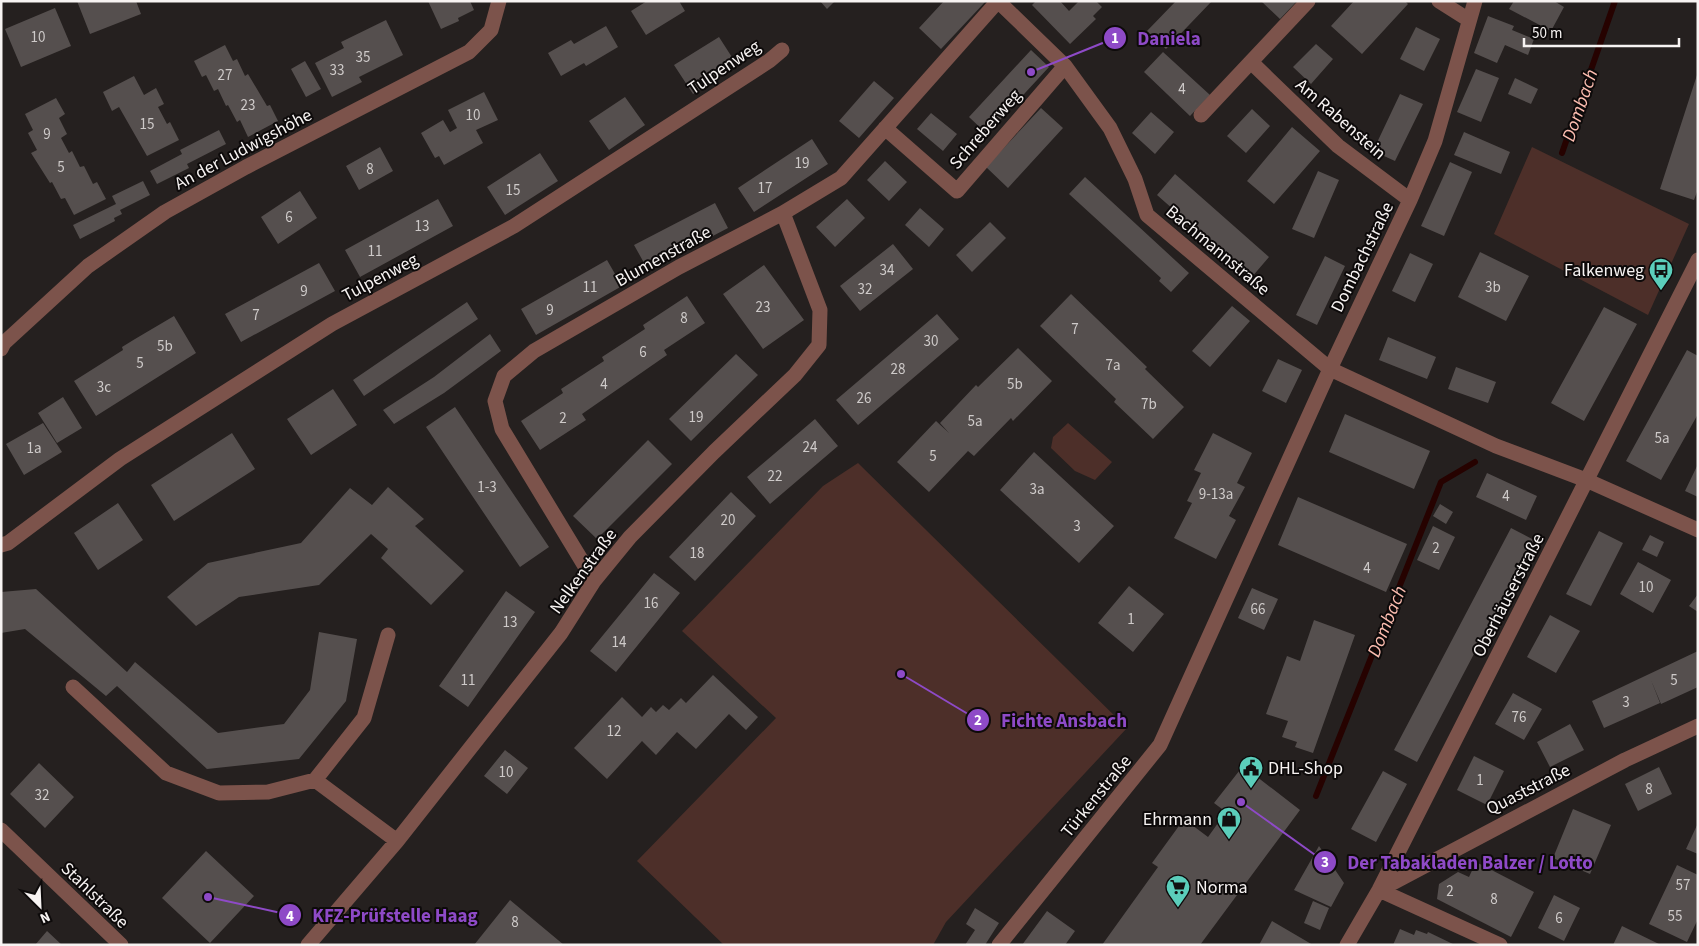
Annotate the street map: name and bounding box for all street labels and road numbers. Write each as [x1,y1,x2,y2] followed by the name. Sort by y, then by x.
[683,34,766,101] street label: Tulpenweg
[1290,73,1391,166] street label: Am Rabenstein
[944,84,1027,175] street label: Schreberweg
[170,103,317,196] street label: An der Ludwigshöhe
[1325,198,1400,317] street label: Dombachstraße
[1160,199,1275,301] street label: Bachmannstraße
[611,220,716,293] street label: Blumenstraße
[338,247,423,308] street label: Tulpenweg
[544,523,623,619] street label: Nelkenstraße
[1466,529,1550,661] street label: Oberhäuserstraße
[1055,750,1138,843] street label: Türkenstraße
[1482,758,1575,821] street label: Quaststraße
[55,857,134,934] street label: Stahlstraße

